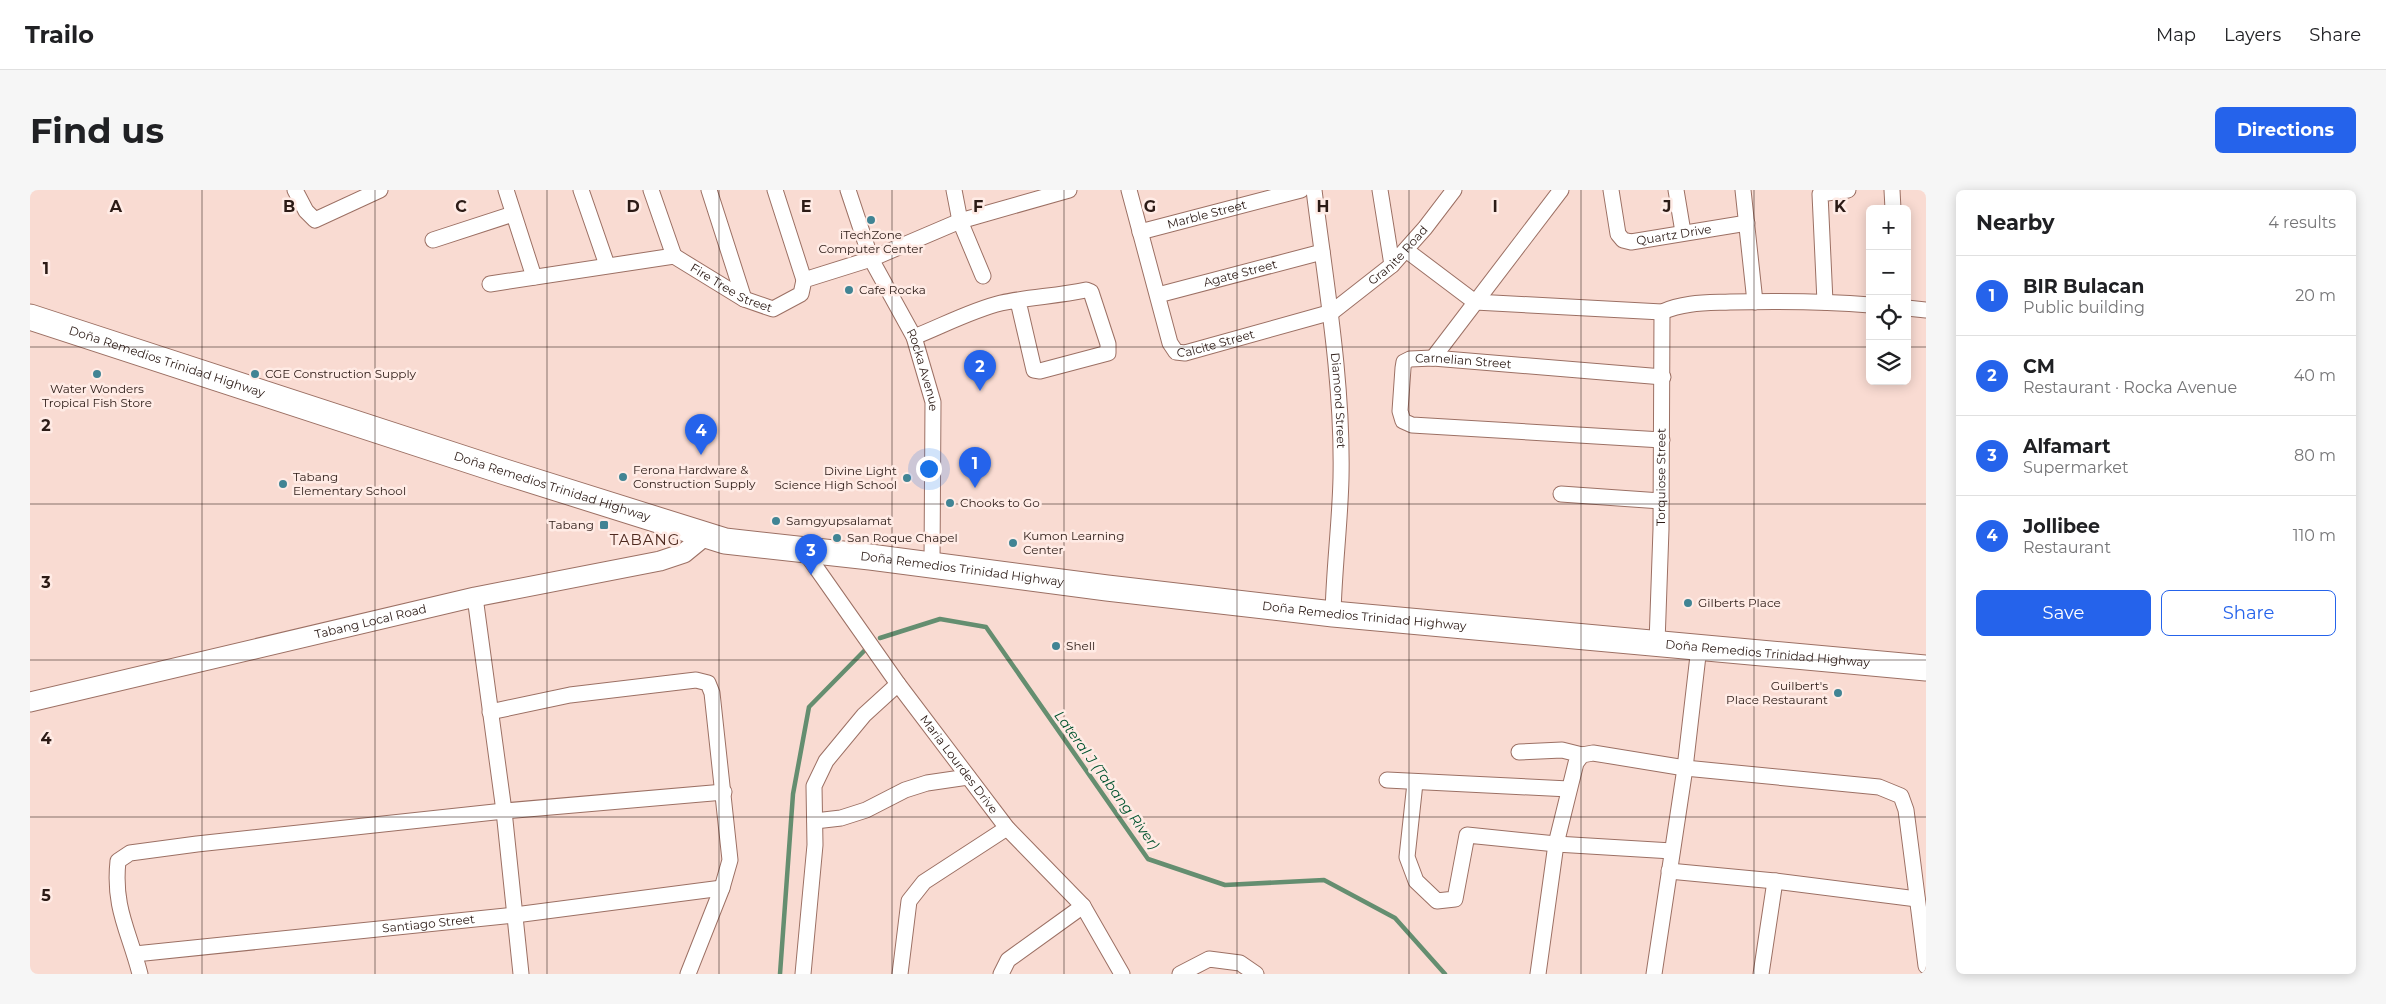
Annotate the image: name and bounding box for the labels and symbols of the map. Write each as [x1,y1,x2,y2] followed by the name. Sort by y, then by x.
[109,197,123,216] text: A
[283,197,295,216] text: B
[455,197,467,216] text: C
[626,197,640,216] text: D
[801,197,811,216] text: E
[973,197,983,216] text: F
[1144,197,1156,216] text: G
[1165,197,1248,232] street label: Marble Street
[1317,197,1329,216] text: H
[1492,197,1498,216] text: I
[1662,197,1671,216] text: J
[1834,197,1847,216] text: K
[865,214,877,226] marker: iTechZone Computer Center
[1635,221,1712,248] street label: Quartz Drive
[1365,222,1431,288] street label: Granite Road
[819,227,924,256] place label: iTechZone Computer Center
[1202,256,1279,290] street label: Agate Street
[43,259,49,278] text: 1
[688,260,774,315] street label: Fire Tree Street
[859,282,926,297] place label: Cafe Rocka
[843,284,855,296] marker: Cafe Rocka
[67,322,267,400] street label: Doña Remedios Trinidad Highway
[904,326,941,411] street label: Rocka Avenue
[1176,326,1256,360] street label: Calcite Street
[964,350,996,391] pin: 2
[1415,350,1512,371] street label: Carnelian Street
[1328,352,1349,449] street label: Diamond Street
[265,366,417,381] place label: CGE Construction Supply
[91,368,103,380] marker: Water Wonders Tropical Fish Store
[249,368,261,380] marker: CGE Construction Supply
[42,381,152,410] place label: Water Wonders Tropical Fish Store
[685,414,717,455] pin: 4
[41,416,51,435] text: 2
[1653,428,1668,526] street label: Torquiose Street
[959,447,991,488] pin: 1
[452,448,653,524] street label: Doña Remedios Trinidad Highway
[916,456,942,482] your location
[633,462,756,491] place label: Ferona Hardware & Construction Supply
[774,463,897,492] place label: Divine Light Science High School
[293,469,406,498] place label: Tabang Elementary School
[617,471,629,483] marker: Ferona Hardware & Construction Supply
[901,472,913,484] marker: Divine Light Science High School
[277,478,289,490] marker: Tabang Elementary School
[960,495,1040,510] place label: Chooks to Go
[944,497,956,509] marker: Chooks to Go
[786,513,892,528] place label: Samgyupsalamat
[770,515,782,527] marker: Samgyupsalamat
[549,517,594,532] place label: Tabang
[598,519,610,531] marker: Tabang
[1023,528,1124,557] place label: Kumon Learning Center
[610,530,680,549] district label: TABANG
[847,530,958,545] place label: San Roque Chapel
[831,532,843,544] marker: San Roque Chapel
[795,534,827,575] pin: 3
[1007,537,1019,549] marker: Kumon Learning Center
[860,548,1065,589] street label: Doña Remedios Trinidad Highway
[40,573,51,592] text: 3
[1698,595,1781,610] place label: Gilberts Place
[1682,597,1694,609] marker: Gilberts Place
[1261,598,1468,633] street label: Doña Remedios Trinidad Highway
[313,601,428,642] street label: Tabang Local Road
[1665,636,1871,670] street label: Doña Remedios Trinidad Highway
[1066,638,1095,653] place label: Shell
[1050,640,1062,652] marker: Shell
[1726,678,1828,707] place label: Guilbert's Place Restaurant
[1832,687,1844,699] marker: Guilbert's Place Restaurant
[1051,707,1164,853] water label: Lateral J (Tabang River)
[917,712,1001,817] street label: Maria Lourdes Drive
[40,729,52,748] text: 4
[41,886,51,905] text: 5
[381,911,476,936] street label: Santiago Street

